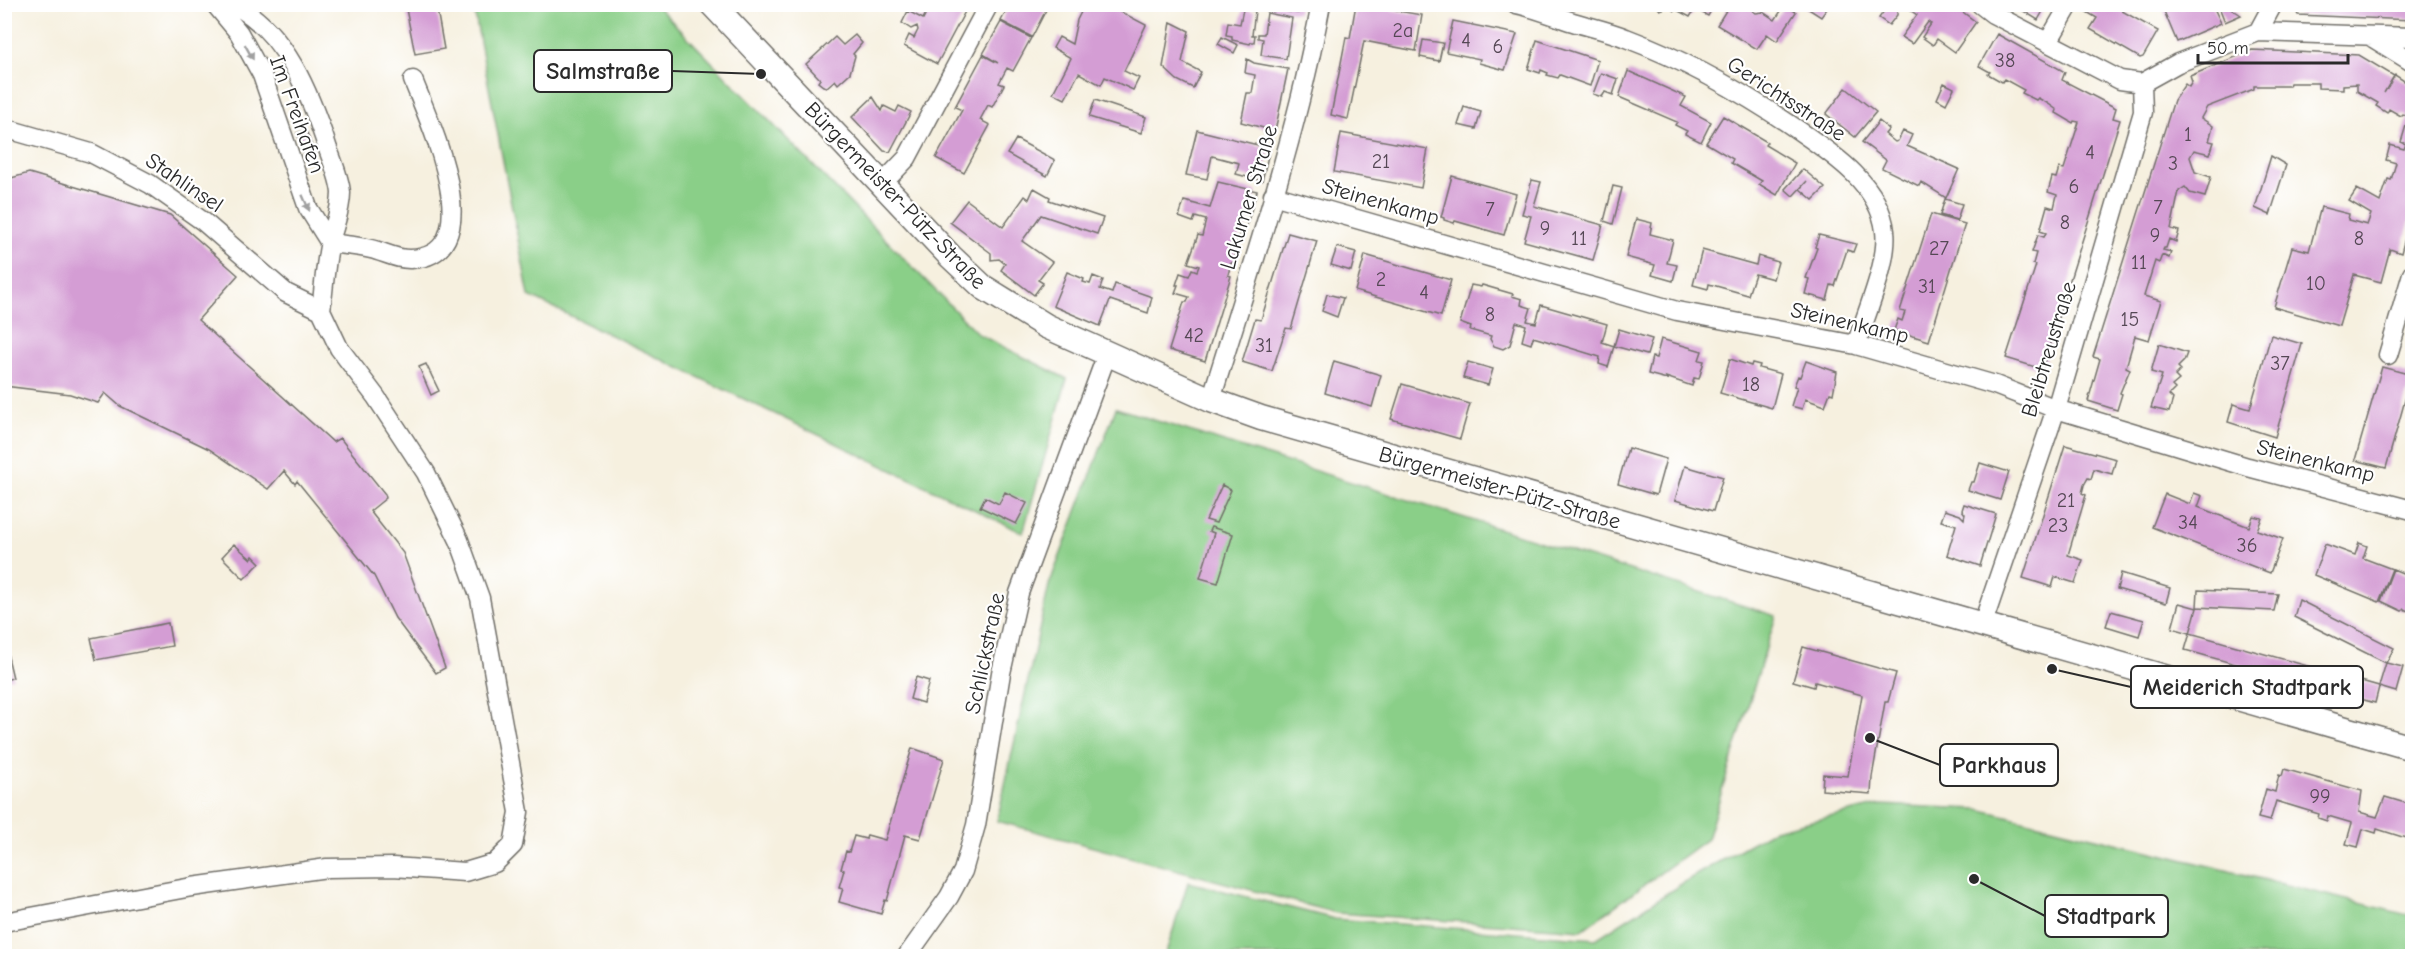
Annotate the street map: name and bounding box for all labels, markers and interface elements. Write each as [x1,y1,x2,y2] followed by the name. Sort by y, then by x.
[1393,19,1413,42] house number: 2a
[2198,27,2348,65] scale bar
[1461,29,1471,52] house number: 4
[1493,35,1503,58] house number: 6
[2207,38,2249,59] text: 50 m
[244,43,254,60] one-way arrow
[1995,49,2015,72] house number: 38
[534,50,672,92] callout: Salmstraße
[1722,51,1851,147] street label: Gerichtsstraße
[264,52,330,177] street label: Im Freihafen
[546,57,660,85] text: Salmstraße
[799,97,991,295] street label: Bürgermeister-Pütz-Straße
[1215,122,1283,273] street label: Lakumer Straße
[2184,123,2192,146] house number: 1
[2085,141,2095,164] house number: 4
[141,147,228,218] street label: Stahlinsel
[1372,150,1390,173] house number: 21
[2168,152,2178,175] house number: 3
[1319,173,1442,231] street label: Steinenkamp
[2069,175,2079,198] house number: 6
[302,195,311,212] one-way arrow
[2153,196,2163,219] house number: 7
[1485,198,1495,221] house number: 7
[2060,211,2070,234] house number: 8
[1540,217,1550,240] house number: 9
[2150,224,2160,247] house number: 9
[1571,227,1587,250] house number: 11
[2354,227,2364,250] house number: 8
[1929,237,1949,260] house number: 27
[2131,251,2147,274] house number: 11
[1376,268,1386,291] house number: 2
[2306,272,2326,295] house number: 10
[1918,275,1936,298] house number: 31
[2016,278,2082,420] street label: Bleibtreustraße
[1419,281,1429,304] house number: 4
[1788,297,1911,349] street label: Steinenkamp
[1485,303,1495,326] house number: 8
[2121,308,2139,331] house number: 15
[1184,324,1204,347] house number: 42
[1255,334,1273,357] house number: 31
[2270,352,2290,375] house number: 37
[1742,373,1760,396] house number: 18
[2254,434,2377,488] street label: Steinenkamp
[1376,441,1623,535] street label: Bürgermeister-Pütz-Straße
[2057,489,2075,512] house number: 21
[2178,511,2198,534] house number: 34
[2048,514,2068,537] house number: 23
[2237,534,2257,557] house number: 36
[959,590,1011,716] street label: Schlickstraße
[2131,666,2363,708] callout: Meiderich Stadtpark
[2143,673,2351,701] text: Meiderich Stadtpark
[1940,744,2058,786] callout: Parkhaus
[1952,751,2046,779] text: Parkhaus
[2309,785,2331,808] house number: 99
[2045,895,2168,937] callout: Stadtpark
[2056,902,2156,930] text: Stadtpark

